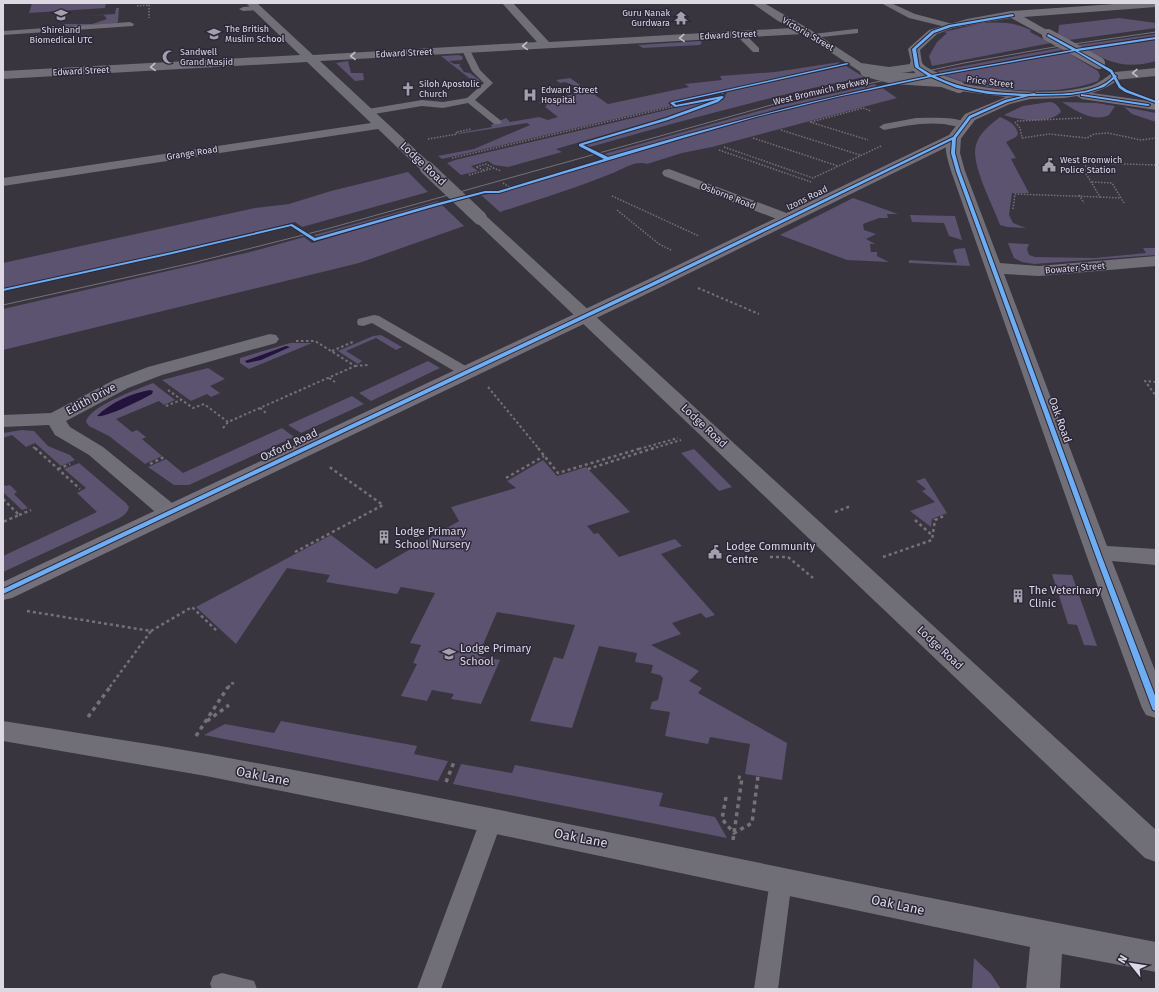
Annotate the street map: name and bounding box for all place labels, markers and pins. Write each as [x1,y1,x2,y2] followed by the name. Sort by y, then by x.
[53,7,69,23] school or university icon: Shireland Biomedical UTC
[622,8,670,28] place label: Guru Nanak Gurdwara
[673,10,689,26] temple icon: Guru Nanak Gurdwara
[225,24,285,44] place label: The British Muslim School
[29,25,93,45] place label: Shireland Biomedical UTC
[206,26,222,42] school or university icon: The British Muslim School
[180,47,233,67] place label: Sandwell Grand Masjid
[161,49,177,65] mosque icon: Sandwell Grand Masjid
[419,79,480,99] place label: Siloh Apostolic Church
[400,81,416,97] church icon: Siloh Apostolic Church
[541,85,598,105] place label: Edward Street Hospital
[522,87,538,103] hospital icon: Edward Street Hospital
[1060,155,1122,175] place label: West Bromwich Police Station
[1041,157,1057,173] public building icon: West Bromwich Police Station
[395,525,471,551] place label: Lodge Primary School Nursery
[376,529,392,545] building icon: Lodge Primary School Nursery
[726,540,816,566] place label: Lodge Community Centre
[707,544,723,560] public building icon: Lodge Community Centre
[1029,584,1102,610] place label: The Veterinary Clinic
[1010,588,1026,604] building icon: The Veterinary Clinic
[460,642,532,668] place label: Lodge Primary School
[441,646,457,662] school or university icon: Lodge Primary School

